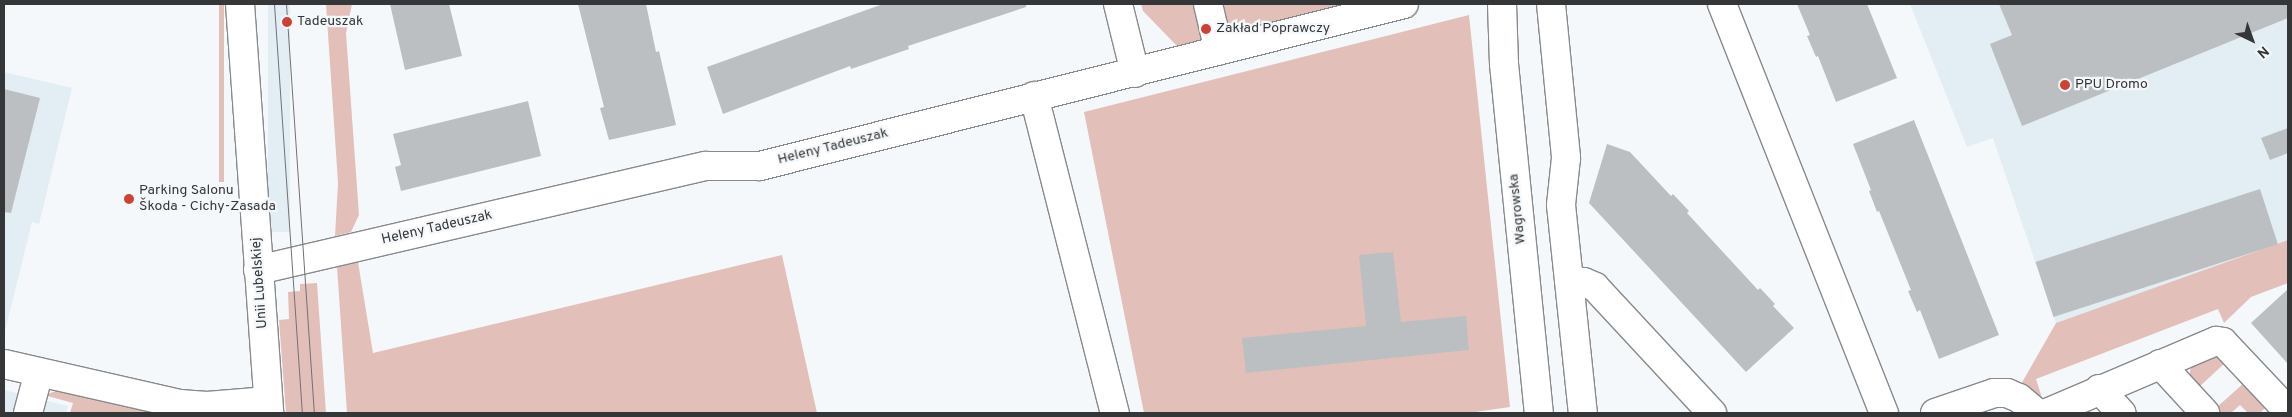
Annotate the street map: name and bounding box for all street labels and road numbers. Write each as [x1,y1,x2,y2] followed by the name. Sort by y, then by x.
[776,125,890,169] street label: Heleny Tadeuszak
[1506,173,1530,245] street label: Wagrowska
[380,207,494,249] street label: Heleny Tadeuszak
[248,237,272,329] street label: Unii Lubelskiej

